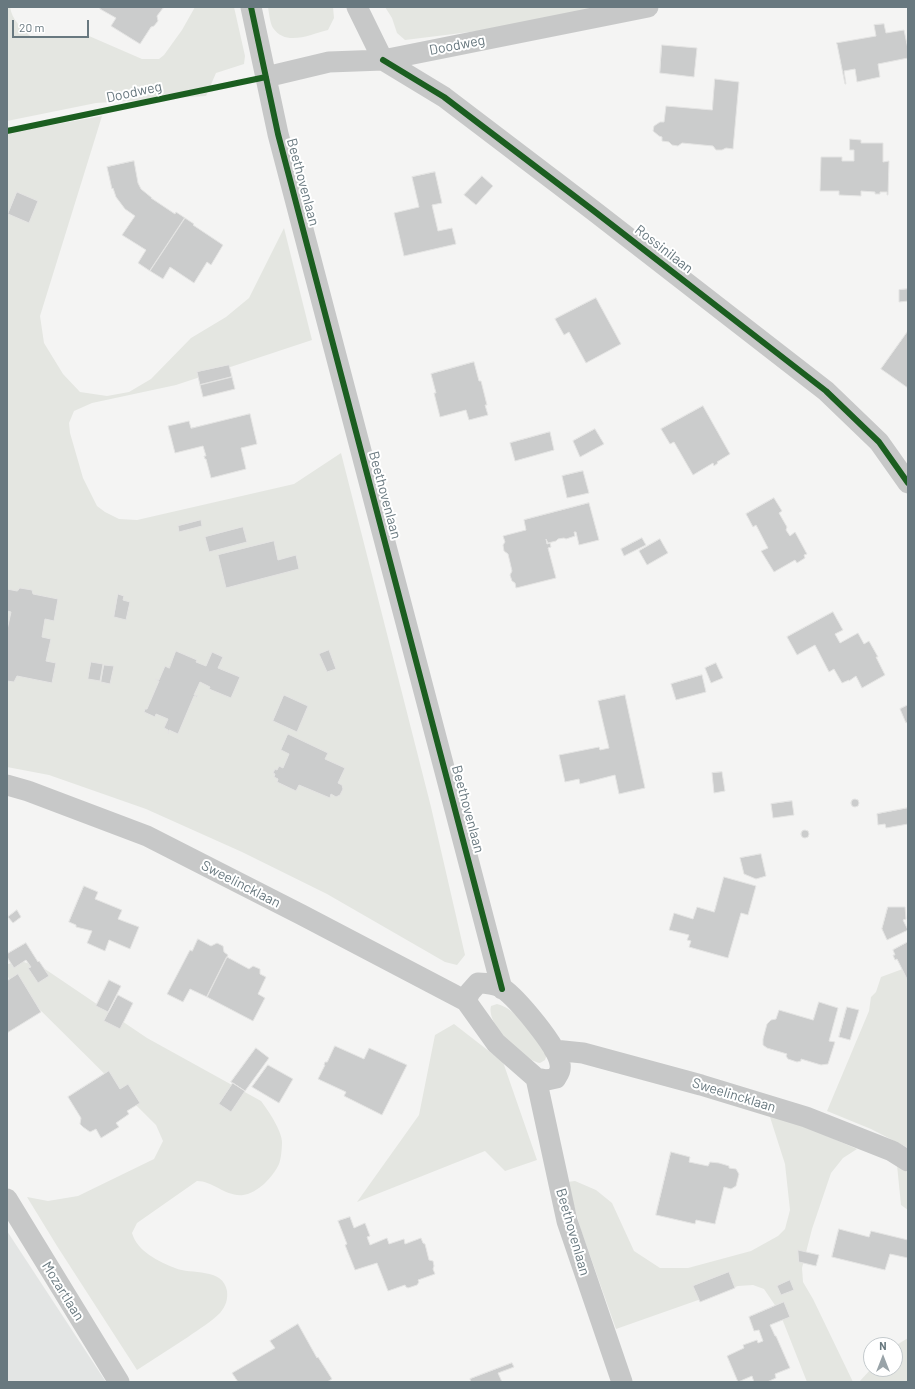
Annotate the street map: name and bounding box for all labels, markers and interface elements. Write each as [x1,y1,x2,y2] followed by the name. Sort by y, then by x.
[14,12,91,38] scale bar
[19,20,45,34] text: 20 m
[428,31,486,59] street label: Doodweg
[105,78,163,106] street label: Doodweg
[283,136,323,228] street label: Beethovenlaan
[632,221,696,277] street label: Rossinilaan
[365,449,405,541] street label: Beethovenlaan
[448,763,488,855] street label: Beethovenlaan
[199,857,283,911] street label: Sweelincklaan
[690,1074,778,1116] street label: Sweelincklaan
[553,1186,593,1278] street label: Beethovenlaan
[38,1258,88,1324] street label: Mozartlaan
[863,1337,903,1377] north arrow
[879,1339,887,1352] text: N

